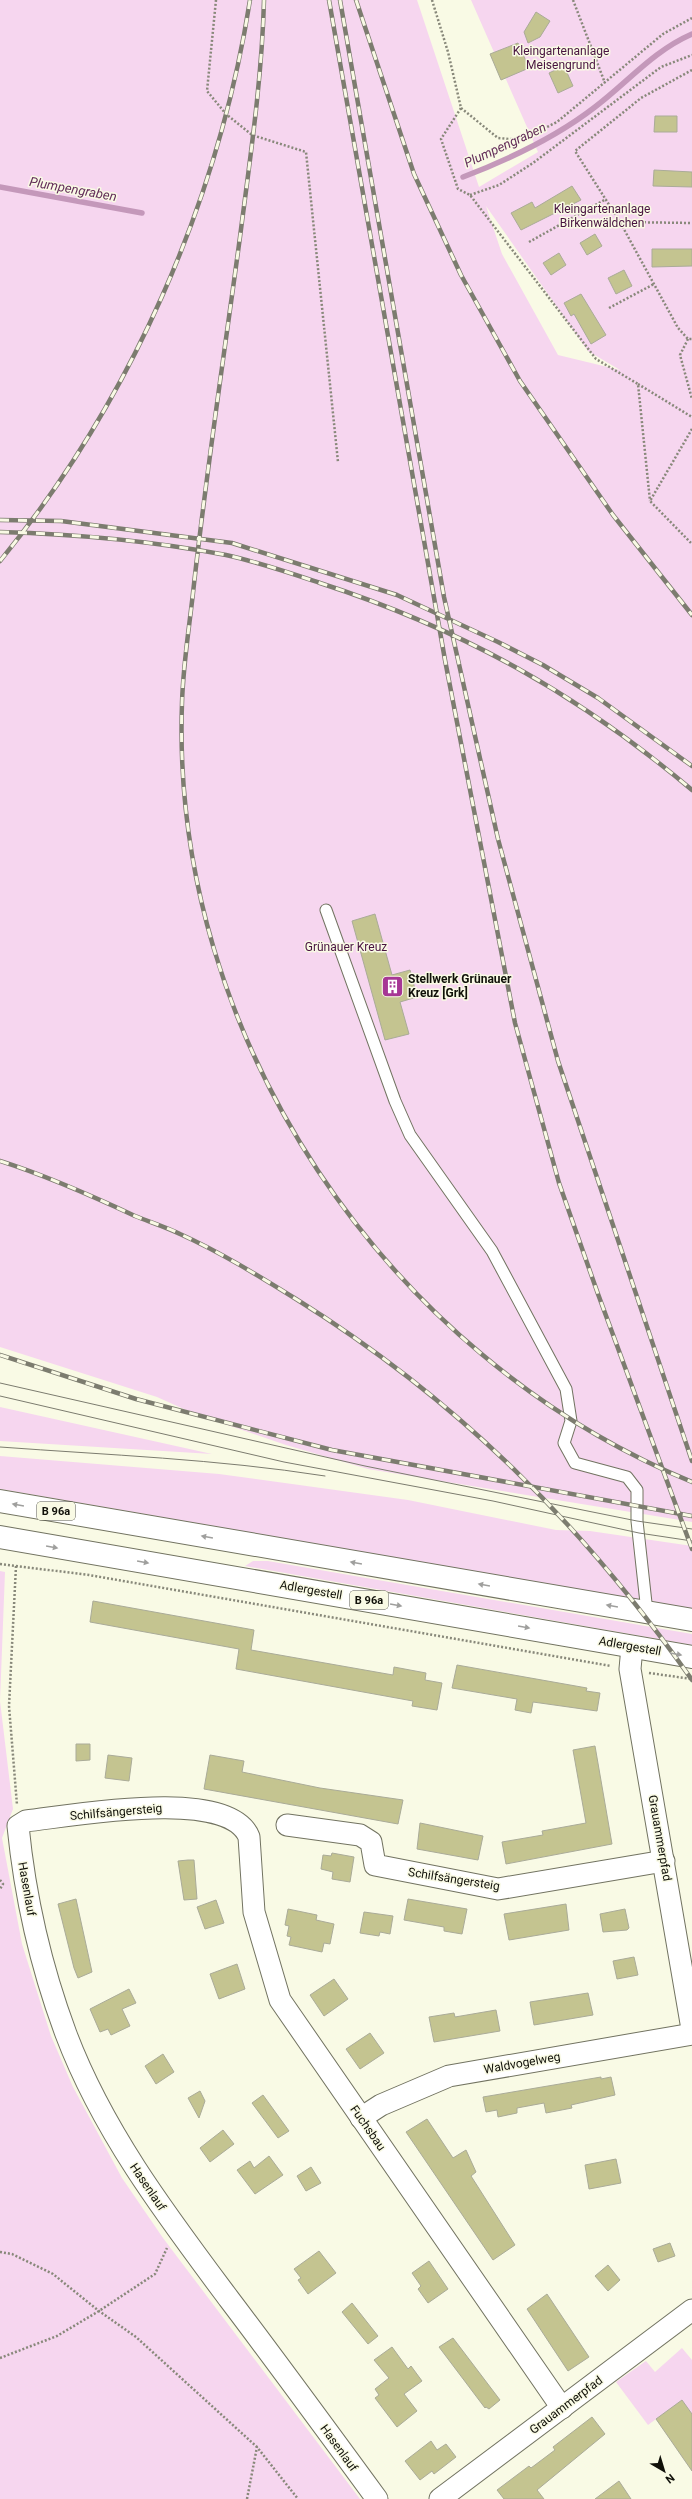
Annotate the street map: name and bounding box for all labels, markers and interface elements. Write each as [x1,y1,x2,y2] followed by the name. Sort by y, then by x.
[513,44,609,72] park label: Kleingartenanlage Meisengrund
[462,119,548,170] water label: Plumpengraben
[28,174,118,204] water label: Plumpengraben
[554,202,650,230] park label: Kleingartenanlage Birkenwäldchen
[305,940,387,954] park label: Grünauer Kreuz
[408,972,512,1000] place label: Stellwerk Grünauer Kreuz [Grk]
[379,973,405,999] building icon: Stellwerk Grünauer Kreuz [Grk]
[12,1501,24,1507] one-way arrow
[37,1502,75,1520] road number: B 96a
[200,1534,213,1540] one-way arrow
[46,1544,58,1550] one-way arrow
[137,1559,149,1565] one-way arrow
[350,1559,362,1565] one-way arrow
[279,1578,343,1602] street label: Adlergestell
[478,1581,490,1587] one-way arrow
[350,1591,388,1609] road number: B 96a
[390,1602,402,1608] one-way arrow
[606,1603,618,1609] one-way arrow
[518,1624,530,1630] one-way arrow
[598,1634,662,1658] street label: Adlergestell
[670,1651,682,1657] one-way arrow
[646,1794,674,1882] street label: Grauammerpfad
[69,1801,163,1823] street label: Schilfsängersteig
[15,1861,39,1918] street label: Hasenlauf
[407,1865,501,1893] street label: Schilfsängersteig
[483,2049,561,2077] street label: Waldvogelweg
[347,2103,389,2153] street label: Fuchsbau
[127,2160,170,2214] street label: Hasenlauf
[527,2373,605,2437] street label: Grauammerpfad
[317,2422,361,2475] street label: Hasenlauf
[644,2451,684,2491] north arrow
[663,2471,677,2486] text: N

